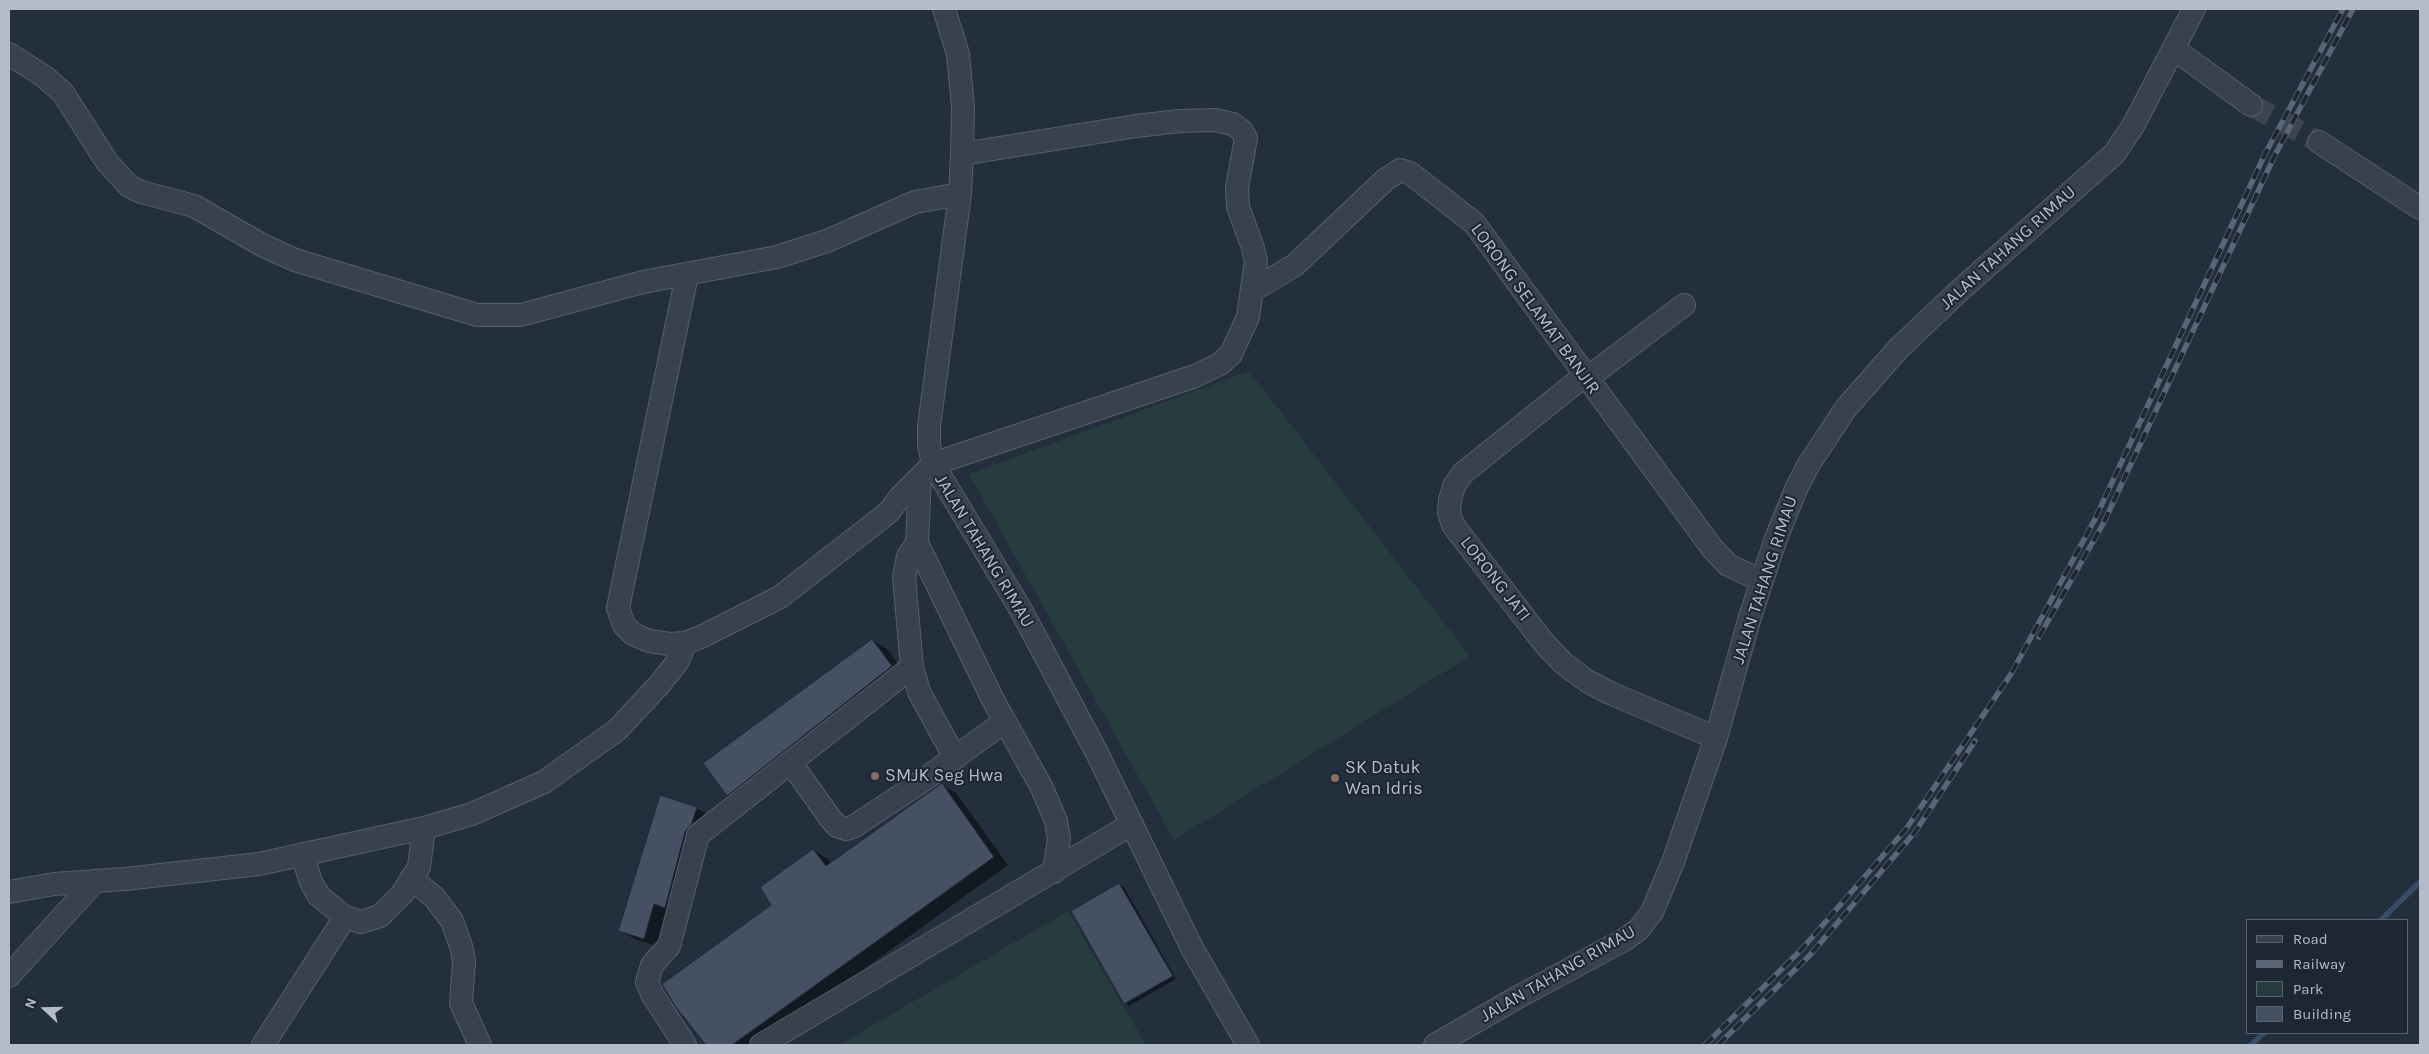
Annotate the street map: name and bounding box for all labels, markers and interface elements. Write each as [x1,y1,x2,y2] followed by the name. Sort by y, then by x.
[1936,181,2080,315] street label: JALAN TAHANG RIMAU
[1466,219,1604,399] street label: LORONG SELAMAT BANJIR
[930,470,1038,632] street label: JALAN TAHANG RIMAU
[1728,493,1802,667] street label: JALAN TAHANG RIMAU
[1455,532,1535,626] street label: LORONG JATI
[1345,757,1423,800] place label: SK Datuk Wan Idris
[885,765,1003,787] place label: SMJK Seg Hwa
[869,770,881,782] marker: SMJK Seg Hwa
[1329,772,1341,784] marker: SK Datuk Wan Idris
[2246,919,2409,1034] legend
[1477,921,1639,1027] street label: JALAN TAHANG RIMAU
[2293,930,2328,948] text: Road
[2293,955,2345,973] text: Railway
[2293,980,2323,998] text: Park
[20,984,70,1034] north arrow
[21,996,40,1011] text: N
[2293,1005,2351,1023] text: Building

